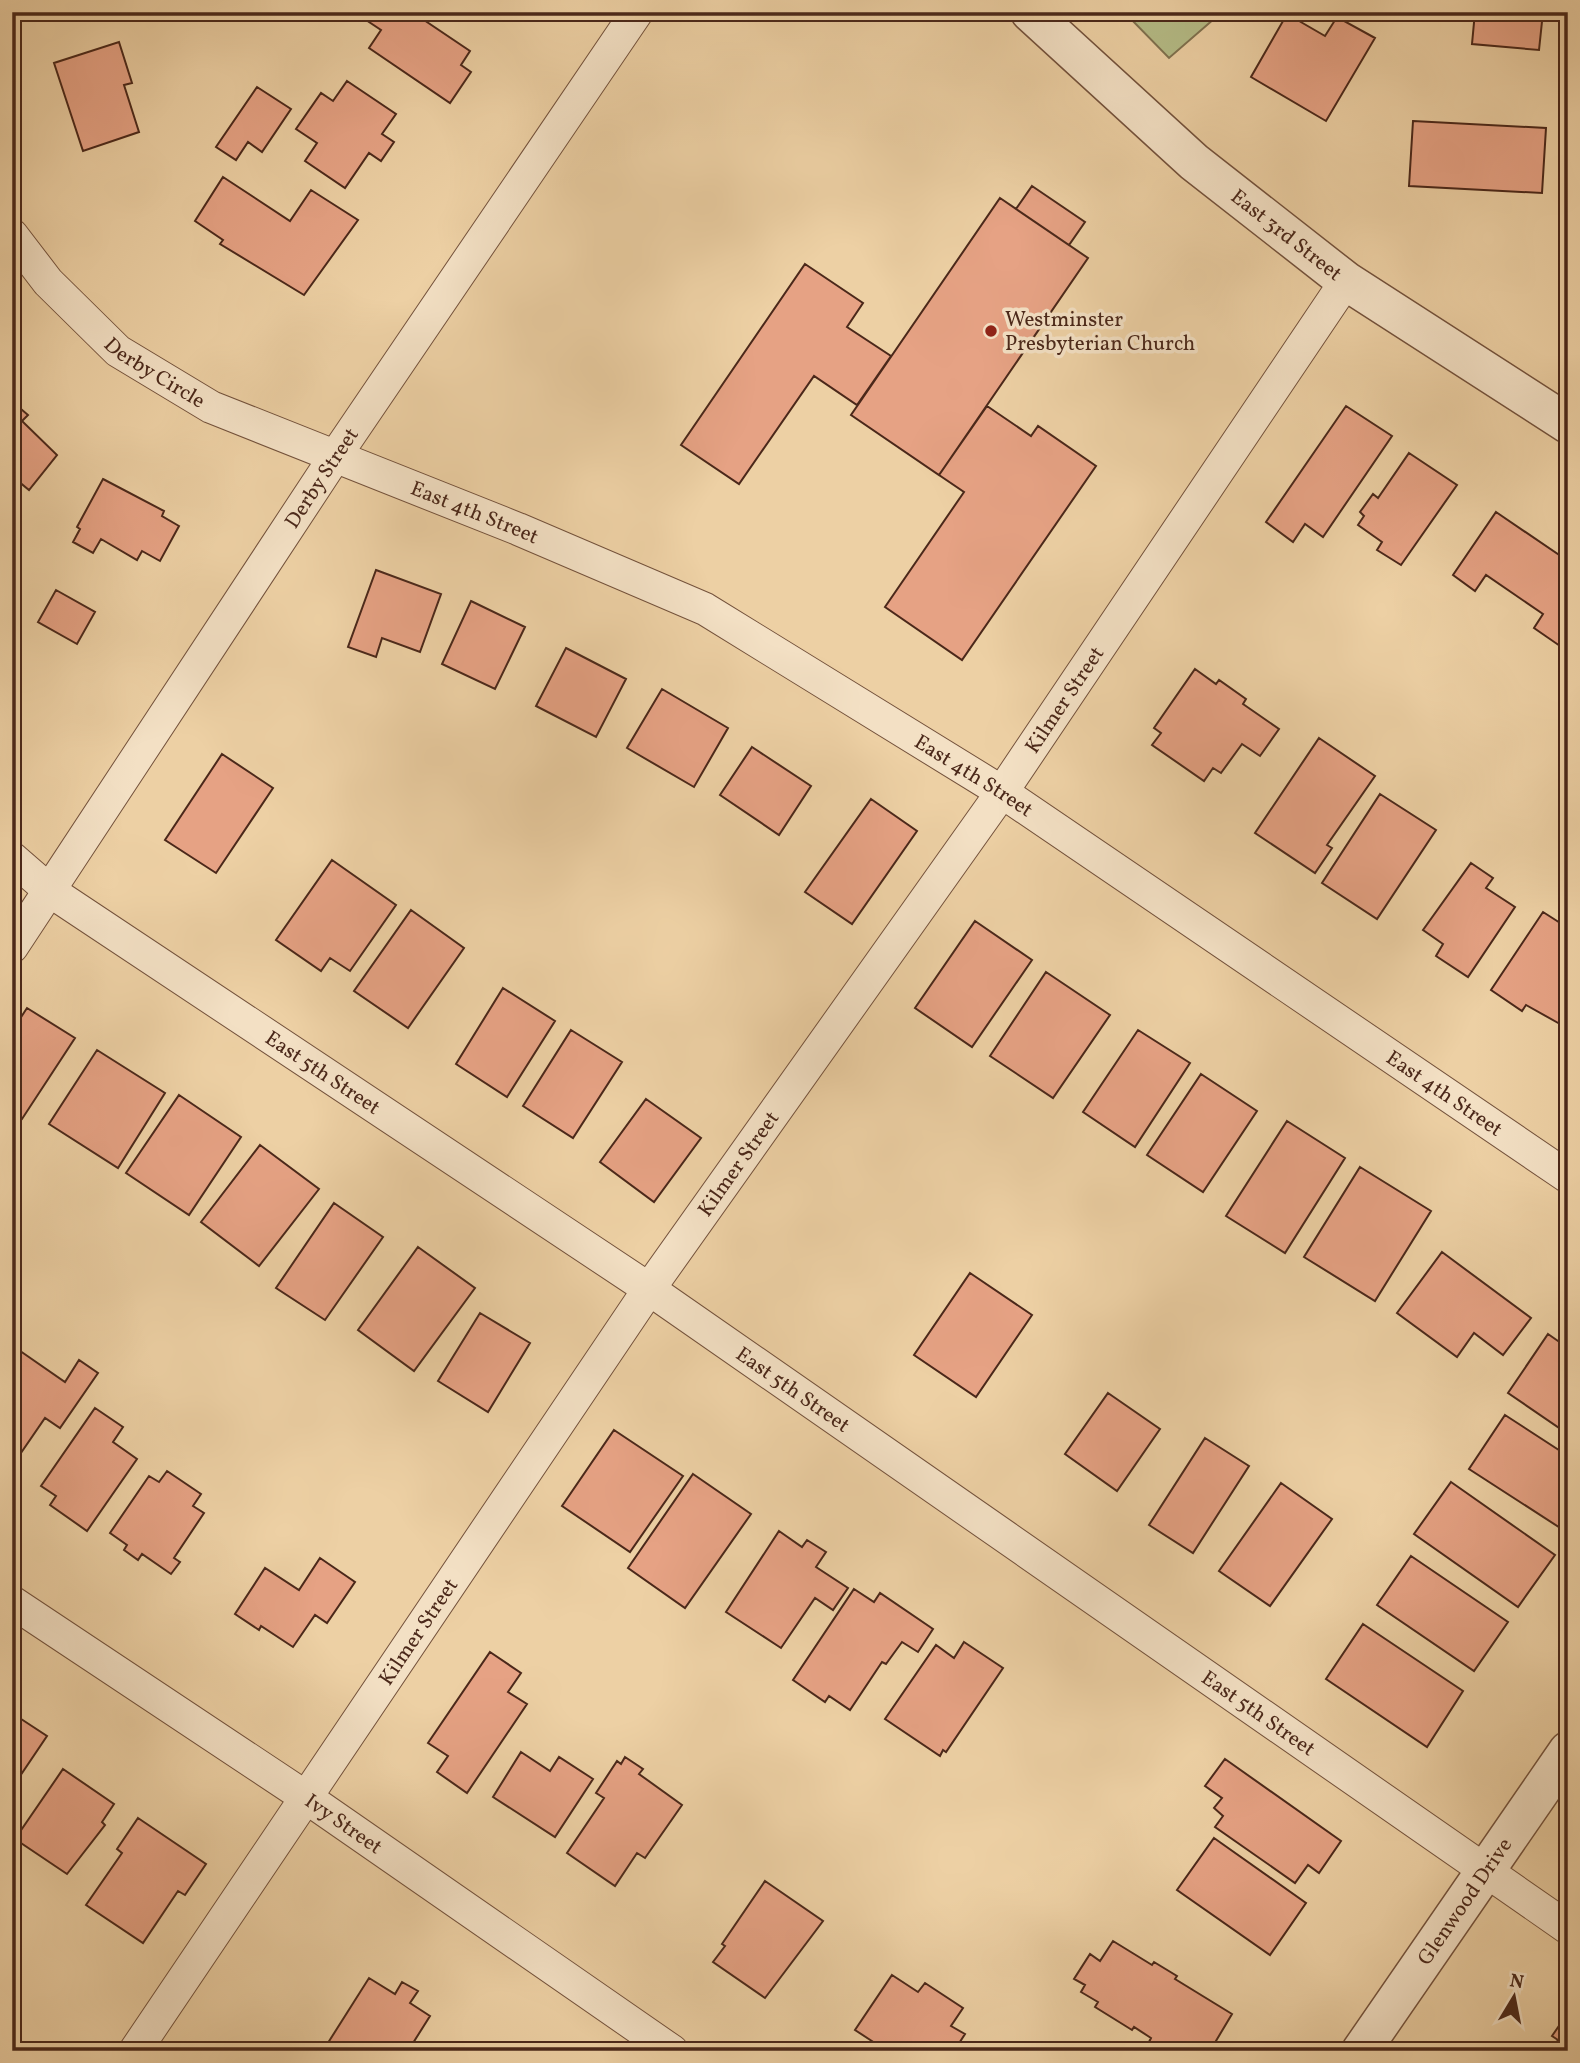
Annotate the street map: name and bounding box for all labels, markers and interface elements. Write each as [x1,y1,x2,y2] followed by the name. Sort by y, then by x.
[1224,183,1348,289] street label: East 3rd Street
[1005,306,1195,359] place label: Westminster Presbyterian Church
[983,323,999,339] marker: Westminster Presbyterian Church
[96,331,210,416] street label: Derby Circle
[278,422,366,535] street label: Derby Street
[406,475,543,552] street label: East 4th Street
[1019,641,1112,760] street label: Kilmer Street
[908,728,1038,825] street label: East 4th Street
[259,1025,385,1122] street label: East 5th Street
[1380,1044,1508,1144] street label: East 4th Street
[692,1106,787,1223] street label: Kilmer Street
[729,1341,855,1440] street label: East 5th Street
[373,1573,466,1692] street label: Kilmer Street
[1195,1664,1321,1764] street label: East 5th Street
[298,1788,388,1862] street label: Ivy Street
[1411,1832,1520,1972] street label: Glenwood Drive
[1478,1962,1548,2032] north arrow
[1508,1968,1526,1996] text: N

